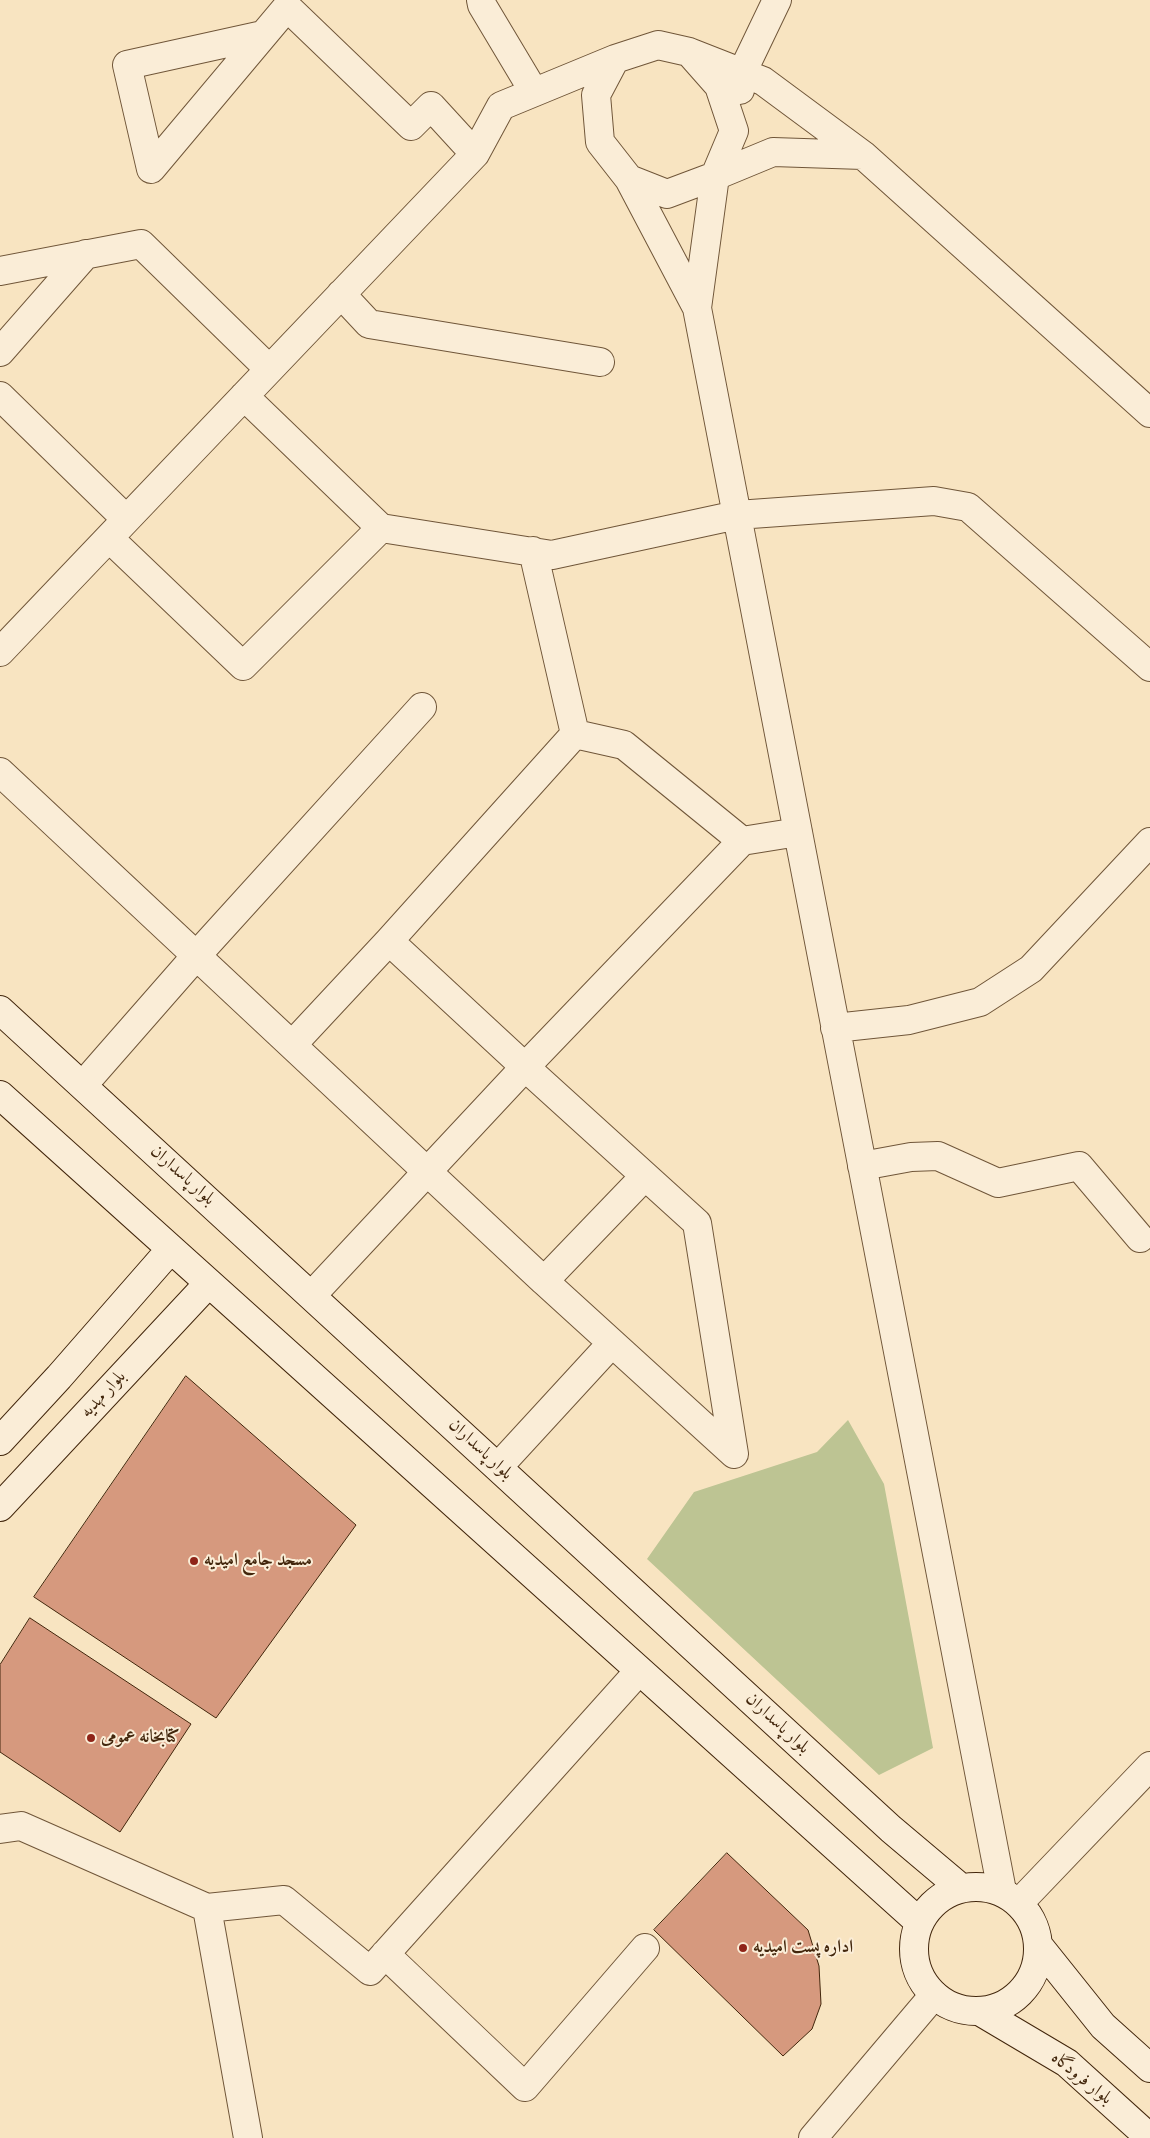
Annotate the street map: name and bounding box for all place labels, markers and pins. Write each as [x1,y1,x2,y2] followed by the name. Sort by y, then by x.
[204,1550,312,1572] place label: مسجد جامع امیدیه
[188,1555,200,1567] marker: مسجد جامع امیدیه
[101,1727,180,1749] place label: کتابخانه عمومی
[85,1732,97,1744] marker: کتابخانه عمومی
[753,1937,853,1959] place label: اداره پست امیدیه
[737,1942,749,1954] marker: اداره پست امیدیه

